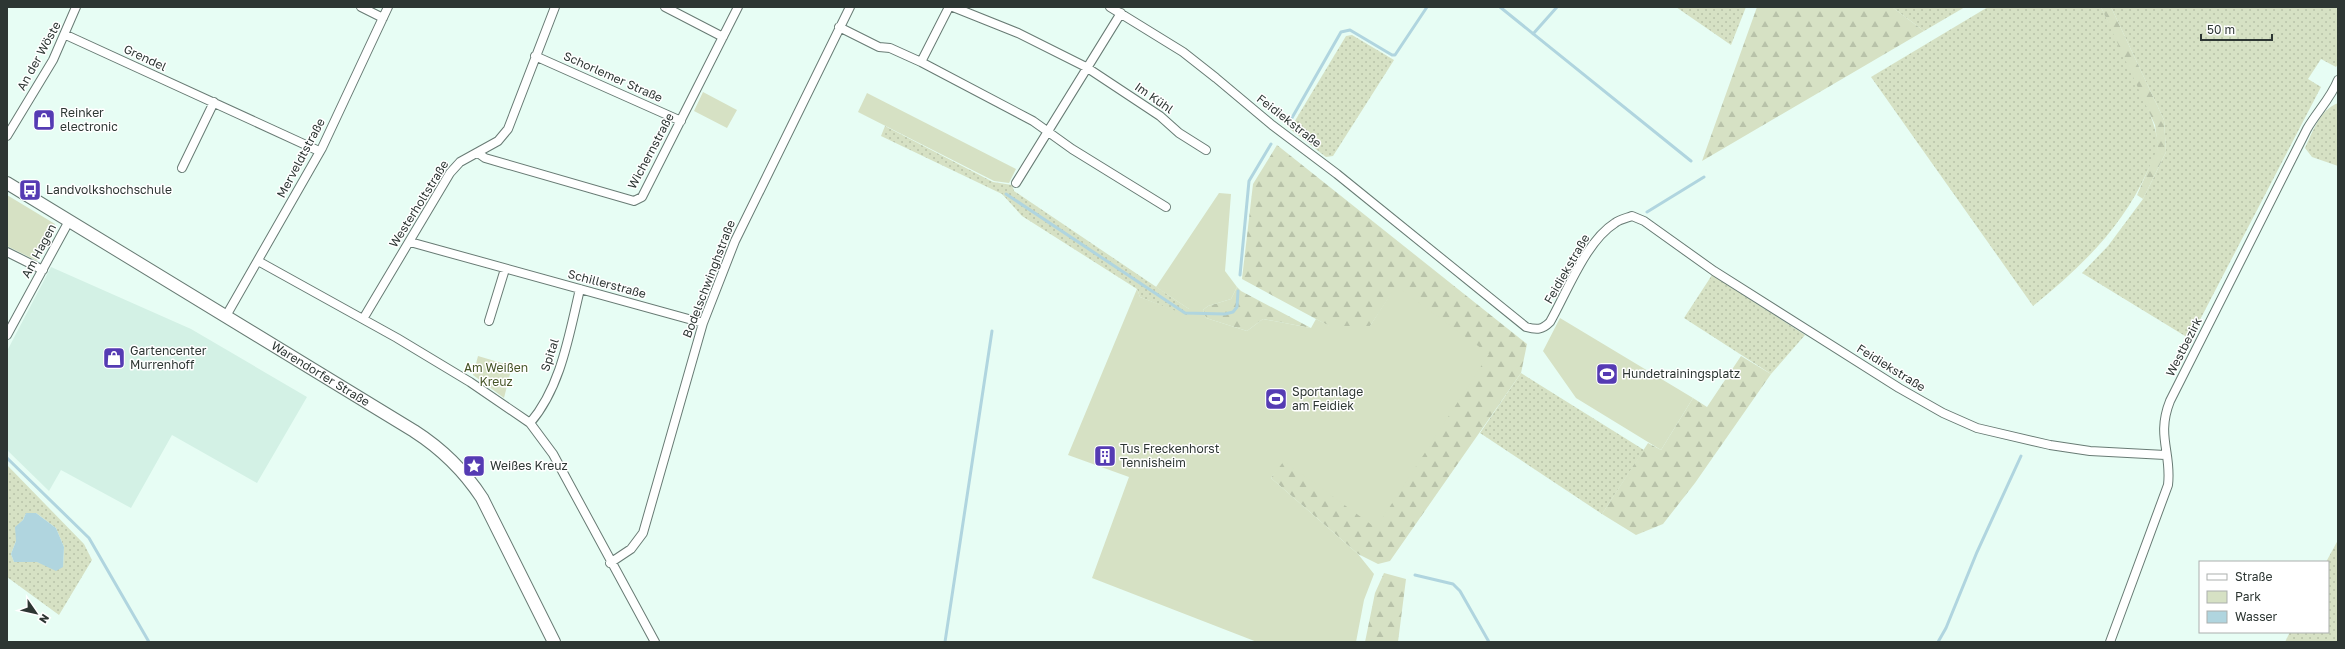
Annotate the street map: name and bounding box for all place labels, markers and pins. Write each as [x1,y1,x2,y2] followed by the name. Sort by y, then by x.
[60,105,118,134] place label: Reinker electronic
[31,107,57,133] shop icon: Reinker electronic
[17,177,43,203] bus stop icon: Landvolkshochschule
[46,182,172,197] place label: Landvolkshochschule
[130,343,207,372] place label: Gartencenter Murrenhoff
[101,345,127,371] shop icon: Gartencenter Murrenhoff
[1594,361,1620,387] sports icon: Hundetrainingsplatz
[1622,366,1740,381] place label: Hundetrainingsplatz
[1292,384,1363,413] place label: Sportanlage am Feidiek
[1263,386,1289,412] sports icon: Sportanlage am Feidiek
[1120,441,1220,470] place label: Tus Freckenhorst Tennisheim
[1092,443,1118,469] building icon: Tus Freckenhorst Tennisheim
[461,453,487,479] place icon: Weißes Kreuz
[490,458,568,473] place label: Weißes Kreuz

